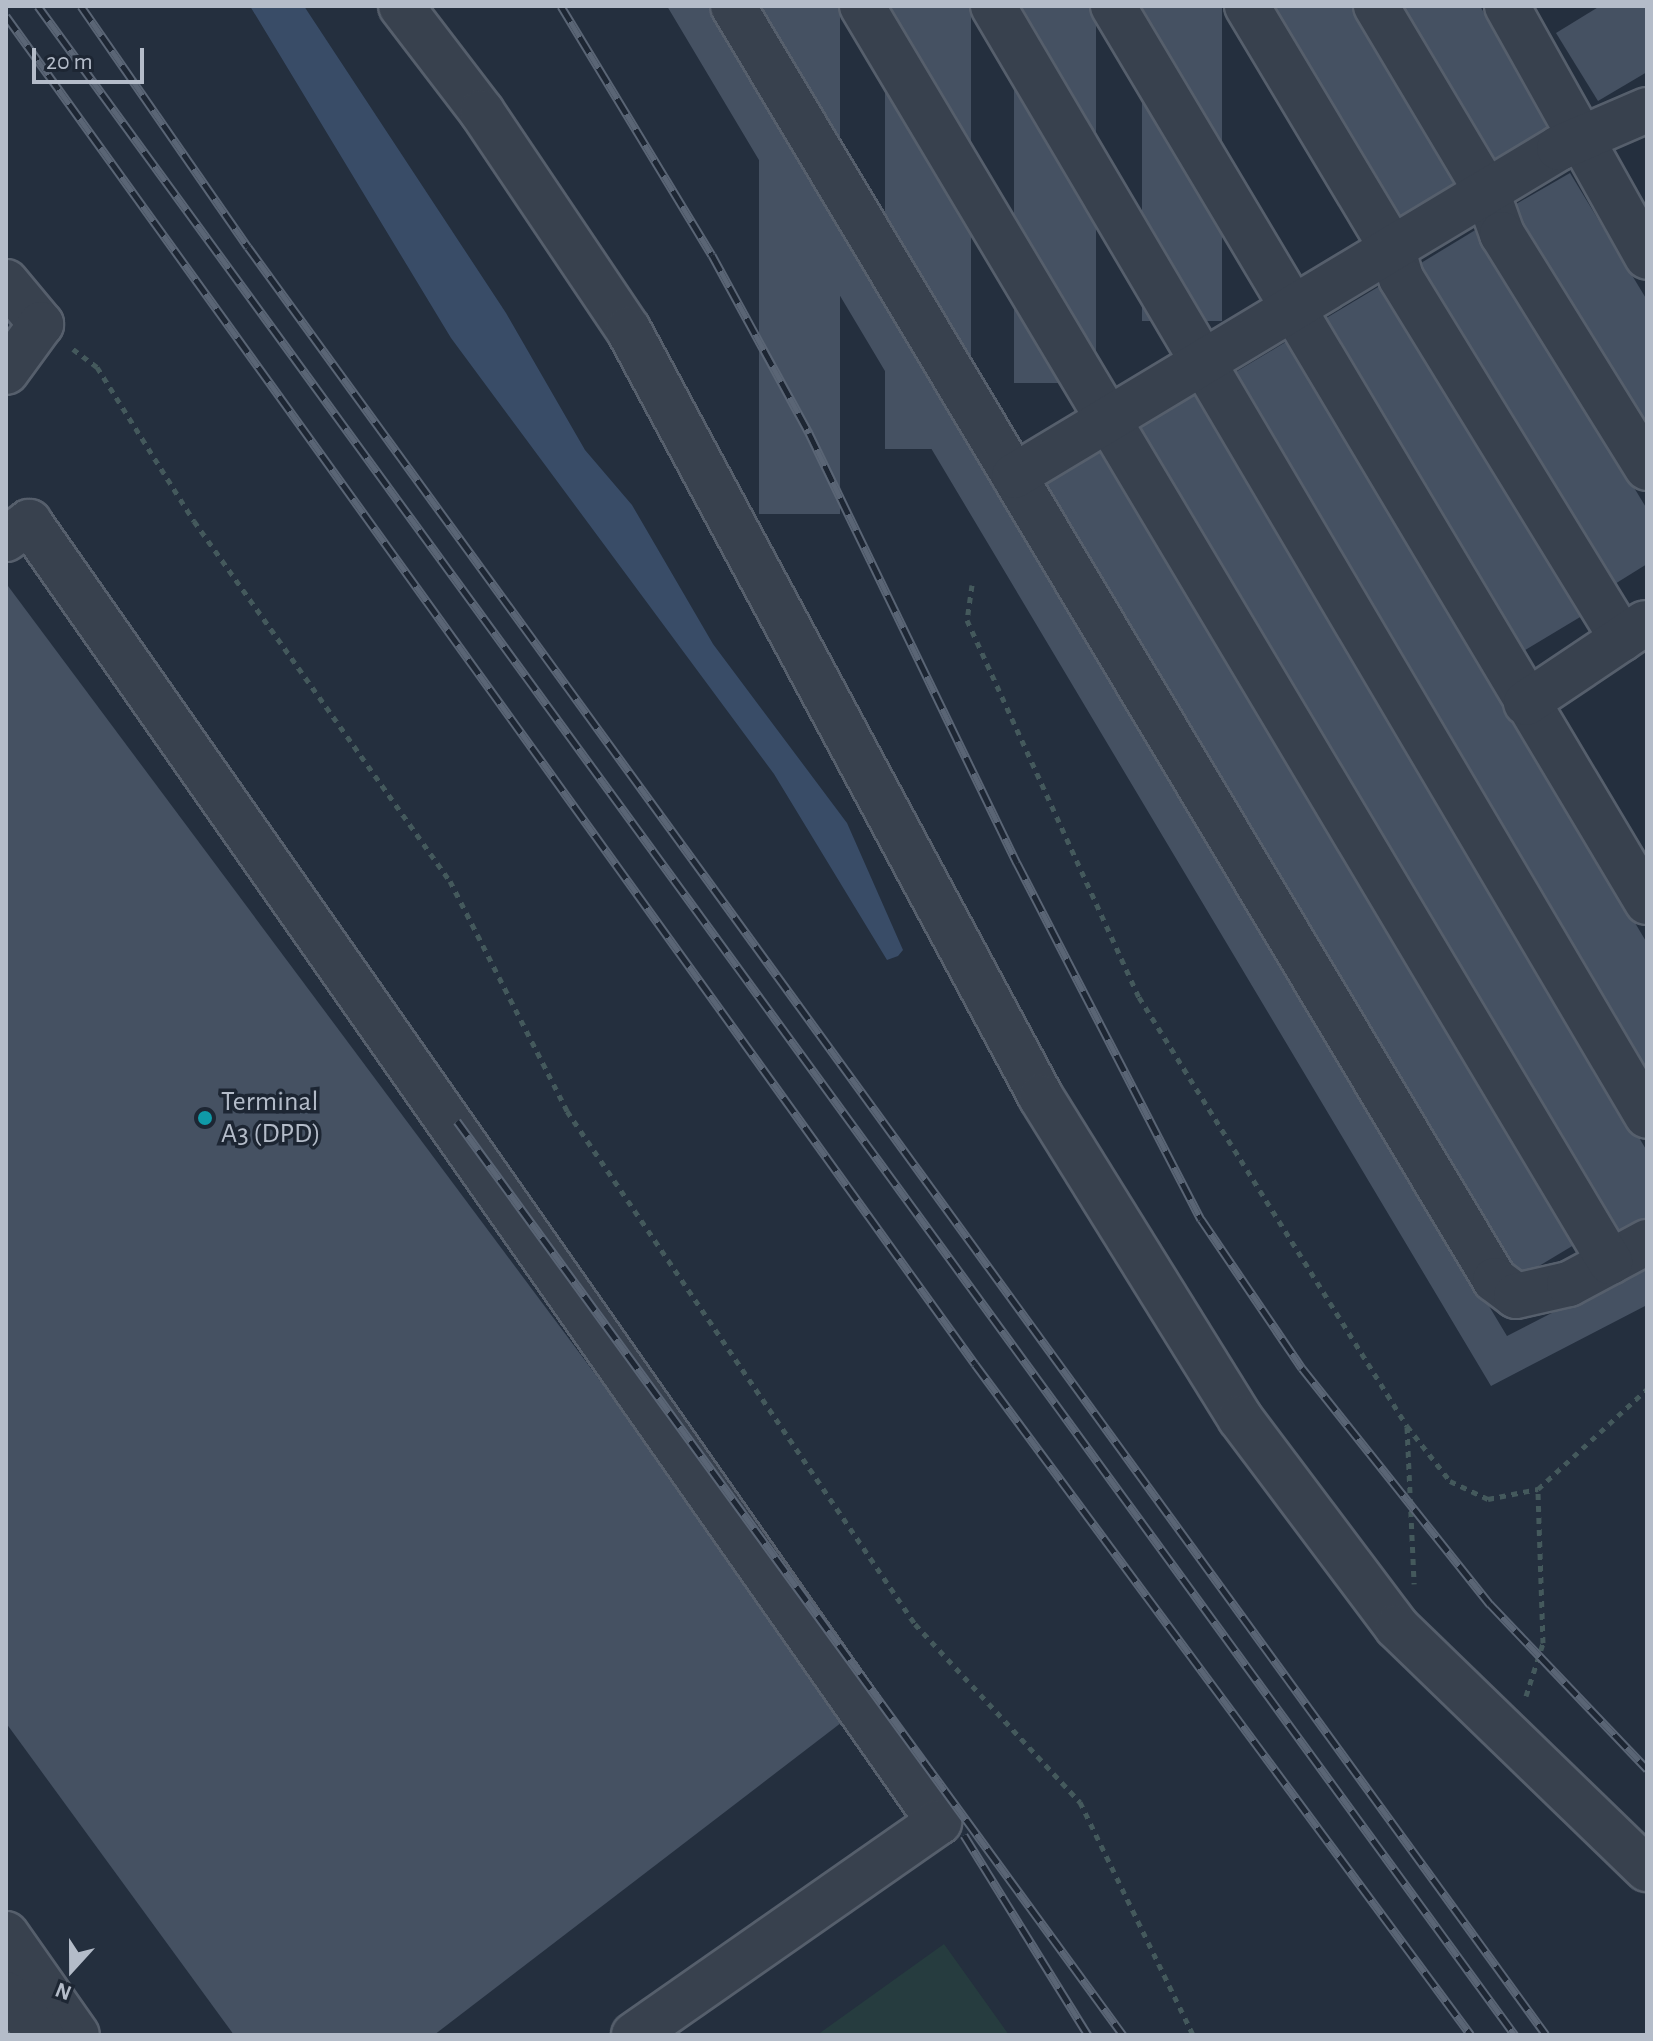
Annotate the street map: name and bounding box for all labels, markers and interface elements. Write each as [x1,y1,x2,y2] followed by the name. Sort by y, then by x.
[36,32,148,82] scale bar
[46,50,93,74] text: 20 m
[221,1085,321,1151] place label: Terminal A3 (DPD)
[196,1109,214,1127] marker: Terminal A3 (DPD)
[32,1929,112,2009] north arrow
[52,1978,74,2004] text: N

